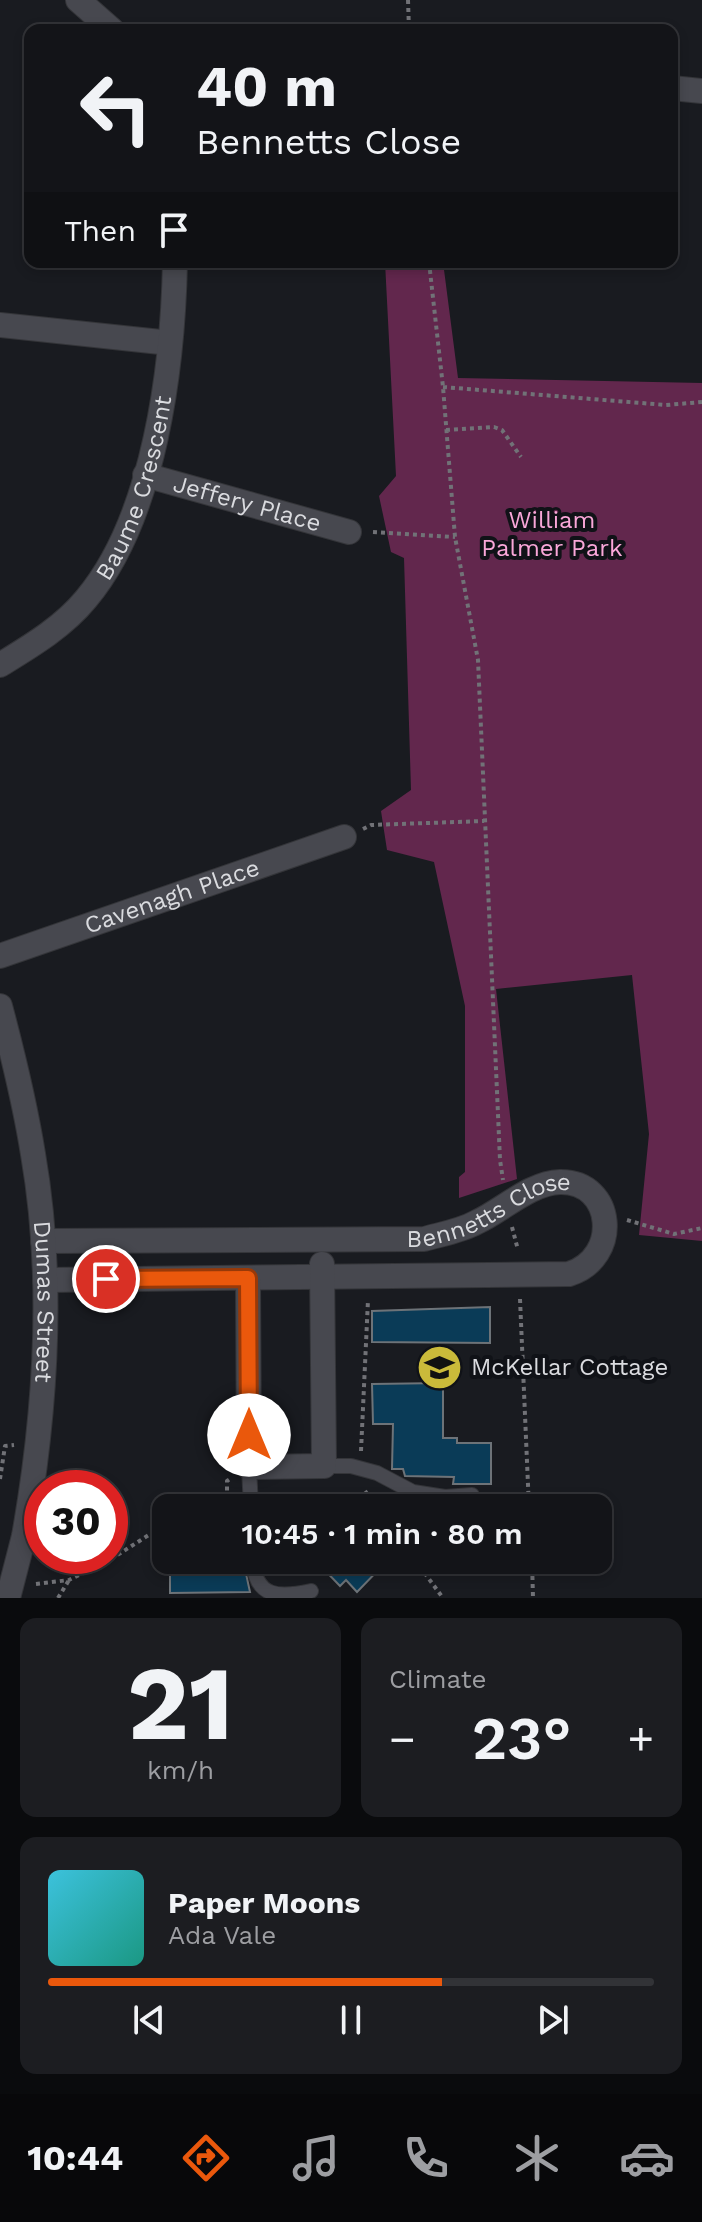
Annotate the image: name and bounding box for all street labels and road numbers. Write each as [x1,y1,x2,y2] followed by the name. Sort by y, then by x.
[90,394,177,585] street label: Baume Crescent
[170,470,324,537] street label: Jeffery Place
[81,853,263,940] street label: Cavenagh Place
[406,1168,571,1253] street label: Bennetts Close
[28,1220,60,1383] street label: Dumas Street

